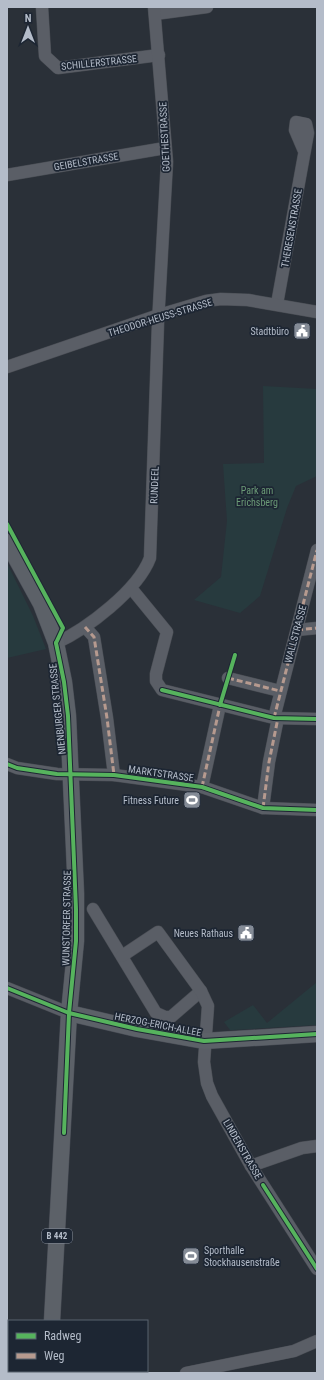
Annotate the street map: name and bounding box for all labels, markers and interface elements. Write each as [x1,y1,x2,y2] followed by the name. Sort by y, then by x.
[8,8,48,48] north arrow
[25,12,32,25] text: N
[61,53,138,72] street label: SCHILLERSTRASSE
[157,102,172,172] street label: GOETHESTRASSE
[53,150,119,173] street label: GEIBELSTRASSE
[279,188,304,268] street label: THERESENSTRASSE
[107,296,214,339] street label: THEODOR-HEUSS-STRASSE
[292,321,312,341] public building icon: Stadtbüro
[250,326,289,337] place label: Stadtbüro
[148,466,161,504] street label: RUNDEEL
[236,485,278,508] park label: Park am Erichsberg
[282,604,309,664] street label: WALLSTRASSE
[47,663,68,755] street label: NIENBURGER STRASSE
[127,763,194,784] street label: MARKTSTRASSE
[182,790,202,810] sports icon: Fitness Future
[123,795,179,806] place label: Fitness Future
[60,870,73,966] street label: WUNSTORFER STRASSE
[236,923,256,943] public building icon: Neues Rathaus
[174,928,233,939] place label: Neues Rathaus
[113,1011,202,1038] street label: HERZOG-ERICH-ALLEE
[221,1117,264,1181] street label: LINDENSTRASSE
[42,1229,72,1243] road number: B 442
[204,1245,280,1268] place label: Sporthalle Stockhausenstraße
[181,1246,201,1266] sports icon: Sporthalle Stockhausenstraße
[8,1320,148,1372] legend
[44,1329,81,1343] text: Radweg
[44,1349,65,1363] text: Weg

